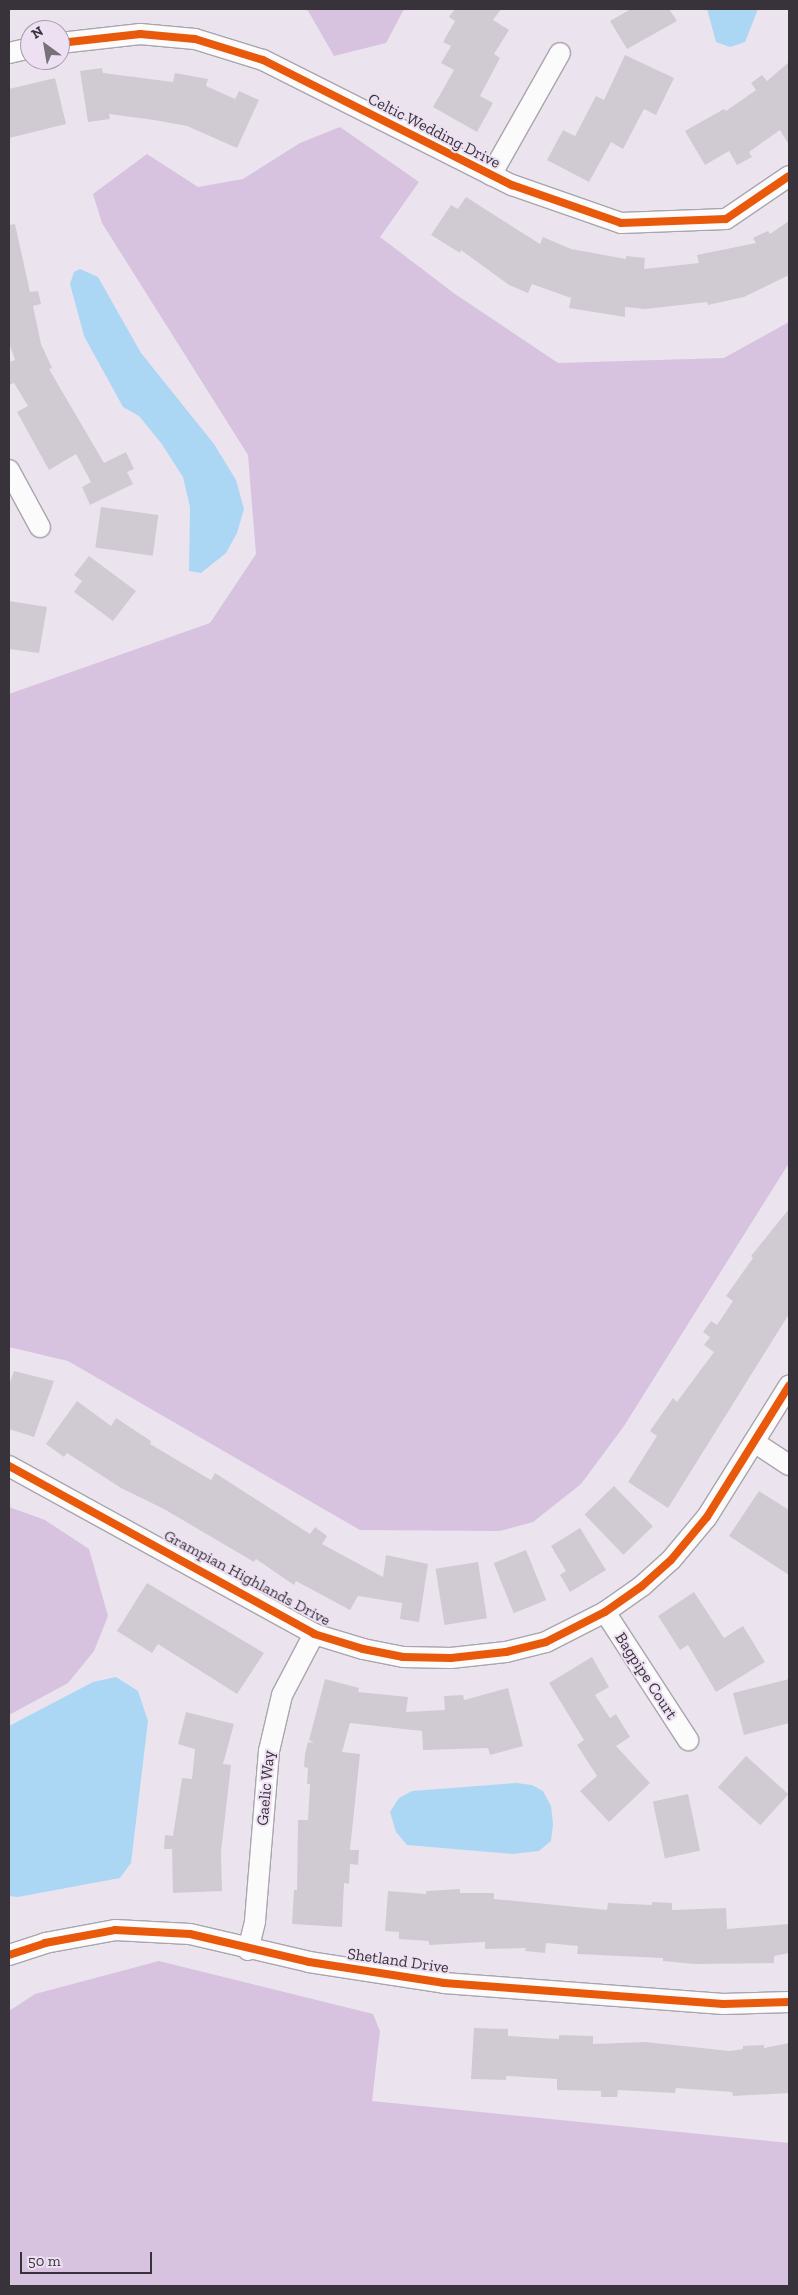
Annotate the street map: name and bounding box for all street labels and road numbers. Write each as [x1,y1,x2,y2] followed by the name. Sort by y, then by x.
[364,89,504,173] street label: Celtic Wedding Drive
[161,1526,333,1630] street label: Grampian Highlands Drive
[611,1629,681,1723] street label: Bagpipe Court
[253,1749,279,1827] street label: Gaelic Way
[346,1944,450,1978] street label: Shetland Drive

